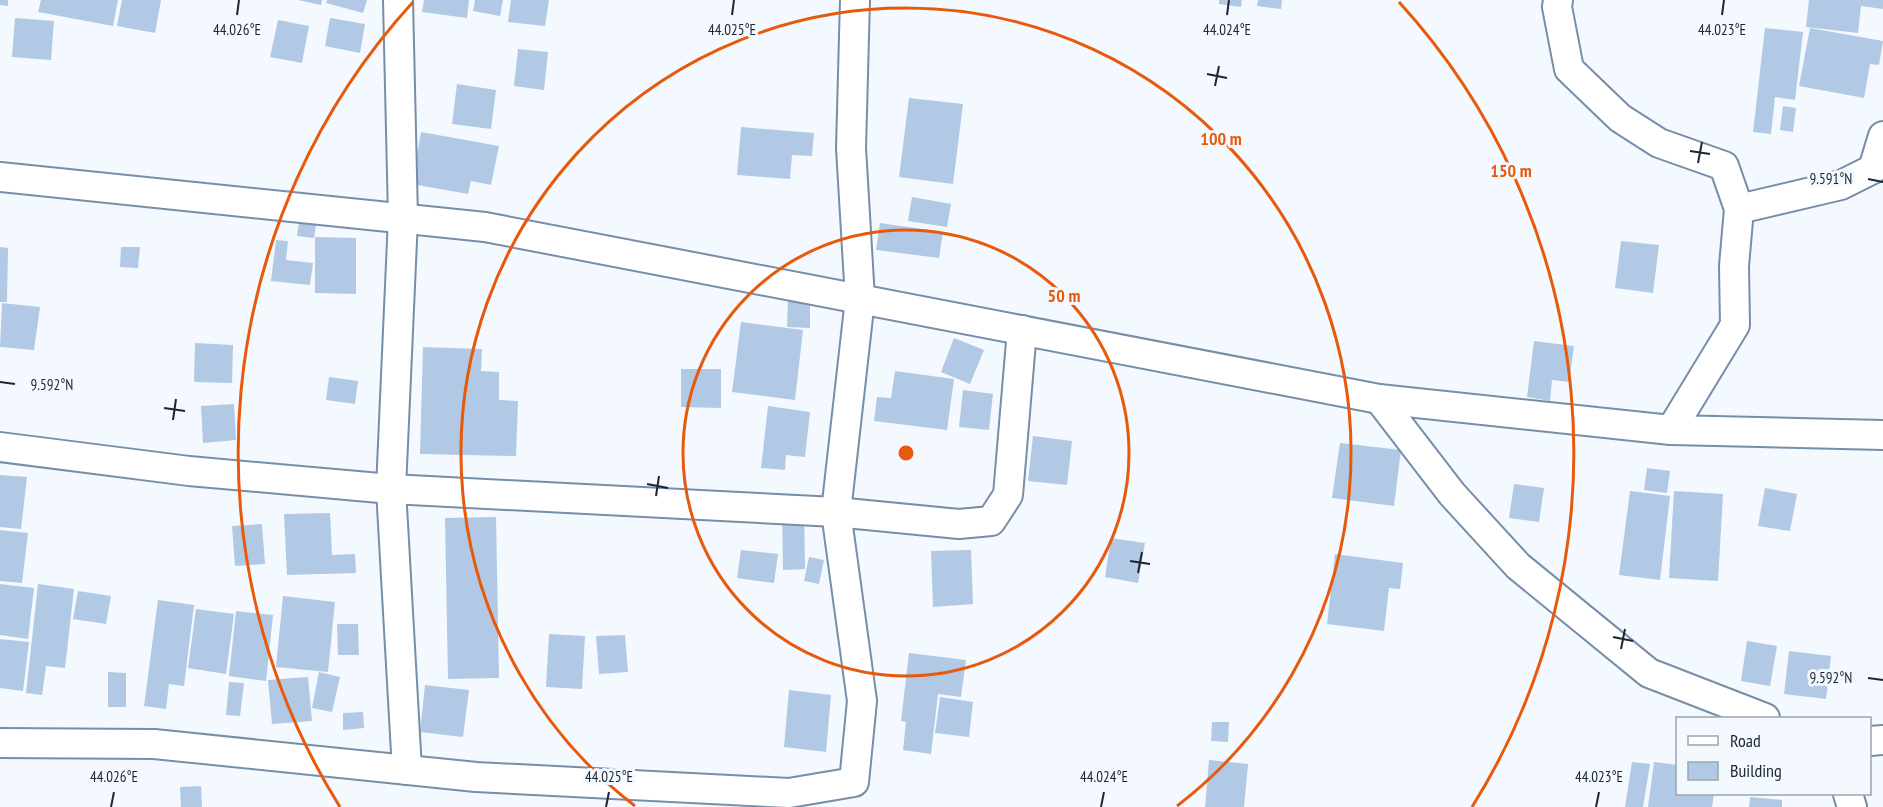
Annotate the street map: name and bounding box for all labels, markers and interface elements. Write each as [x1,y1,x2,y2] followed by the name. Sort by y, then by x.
[213,20,261,39] text: 44.026°E
[708,20,756,39] text: 44.025°E
[1203,20,1251,39] text: 44.024°E
[1698,20,1746,39] text: 44.023°E
[1200,127,1242,150] text: 100 m
[1490,159,1532,182] text: 150 m
[1810,169,1852,188] text: 9.591°N
[1048,284,1080,307] text: 50 m
[31,375,73,394] text: 9.592°N
[896,443,916,463] centre of rings
[1810,668,1852,687] text: 9.592°N
[1676,717,1871,795] legend
[1730,729,1761,752] text: Road
[1730,759,1782,782] text: Building
[90,767,138,786] text: 44.026°E
[585,767,633,786] text: 44.025°E
[1080,767,1128,786] text: 44.024°E
[1575,767,1623,786] text: 44.023°E

